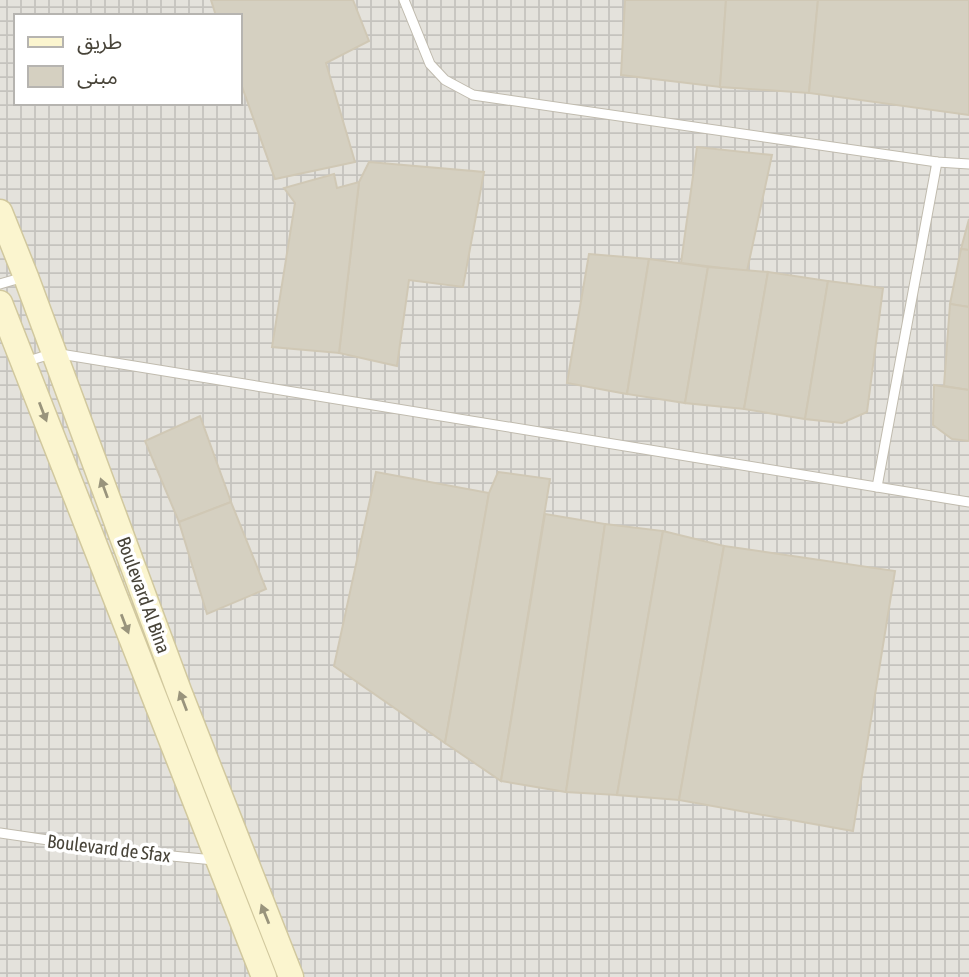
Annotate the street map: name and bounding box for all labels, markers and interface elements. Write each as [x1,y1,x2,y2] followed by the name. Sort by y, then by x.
[14,14,242,105] legend
[77,29,122,55] text: طريق
[77,64,118,89] text: مبنى
[38,401,49,422] one-way arrow
[98,478,109,499] one-way arrow
[113,534,175,656] street label: Boulevard Al Bina
[120,613,131,634] one-way arrow
[178,691,189,712] one-way arrow
[46,830,172,867] street label: Boulevard de Sfax
[260,903,271,924] one-way arrow

